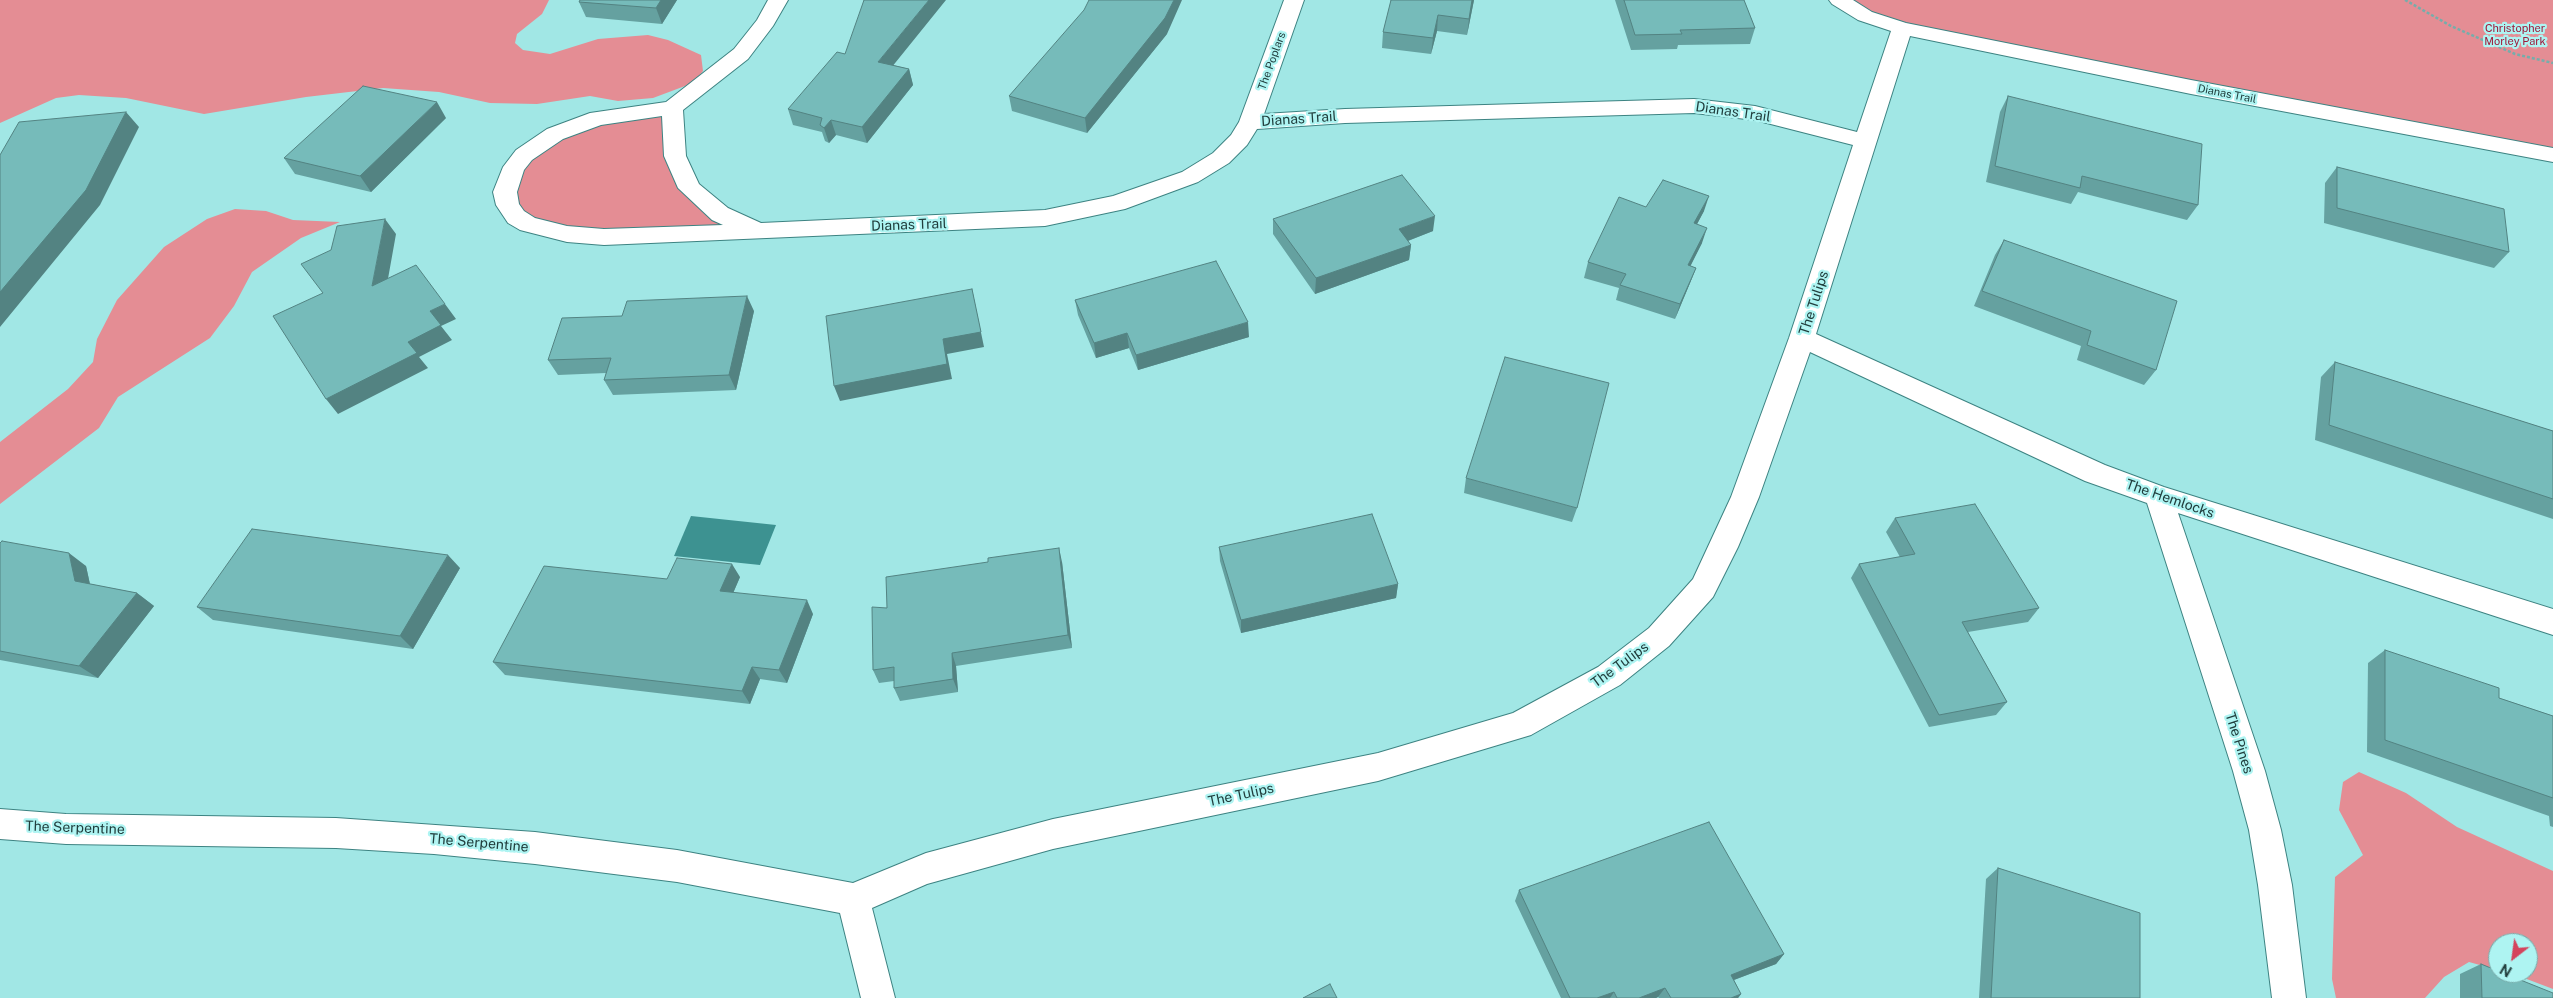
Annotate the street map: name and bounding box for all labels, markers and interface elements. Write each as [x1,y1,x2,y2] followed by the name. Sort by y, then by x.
[2484,22,2546,48] park label: Christopher Morley Park
[1255,30,1289,92] street label: The Poplars
[2197,82,2257,106] street label: Dianas Trail
[1694,98,1772,126] street label: Dianas Trail
[1261,108,1337,130] street label: Dianas Trail
[871,215,947,235] street label: Dianas Trail
[1796,269,1832,337] street label: The Tulips
[2124,476,2216,522] street label: The Hemlocks
[1588,639,1652,691] street label: The Tulips
[2221,710,2257,776] street label: The Pines
[1207,780,1275,810] street label: The Tulips
[25,818,125,838] street label: The Serpentine
[429,830,529,856] street label: The Serpentine
[2488,933,2538,983] north arrow
[2497,960,2515,980] text: N

